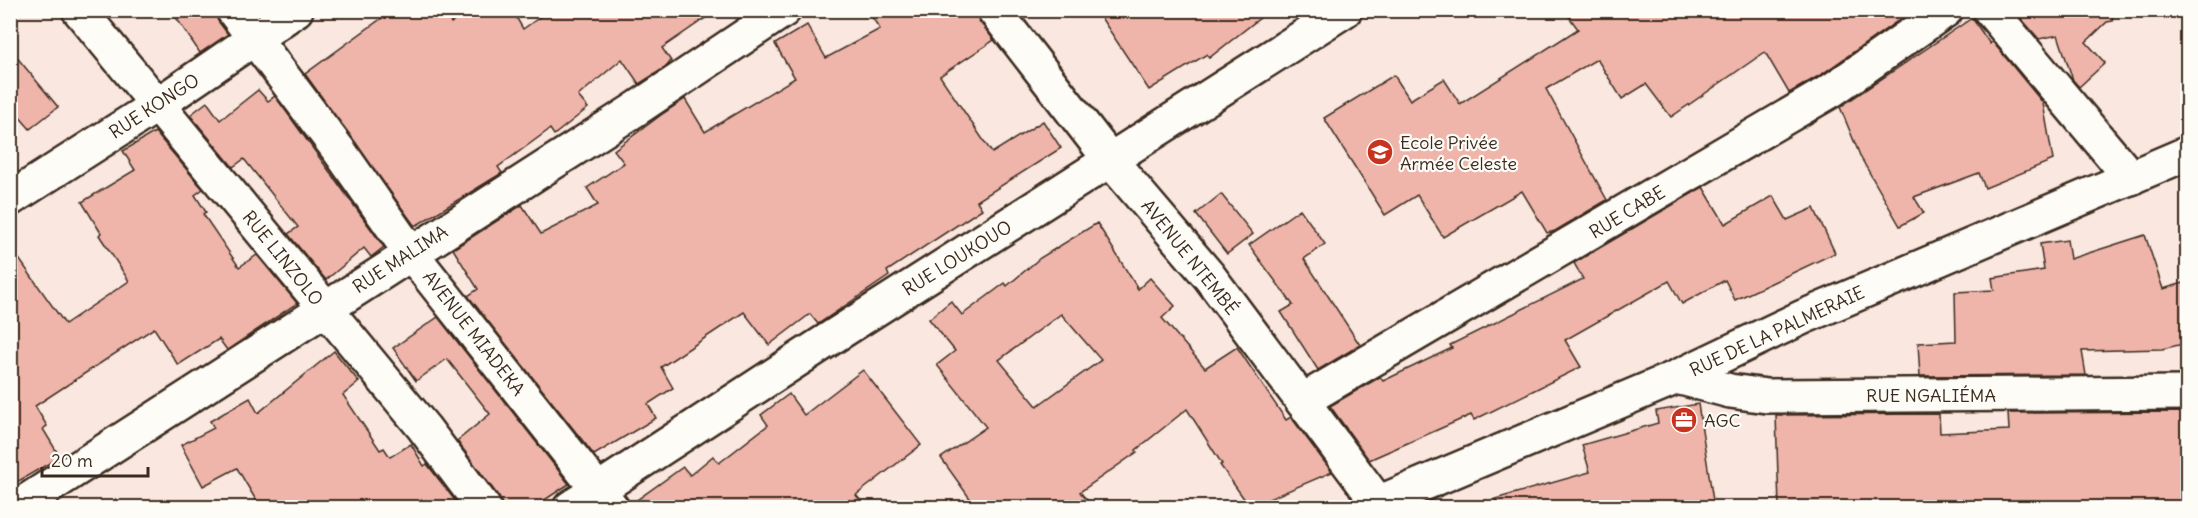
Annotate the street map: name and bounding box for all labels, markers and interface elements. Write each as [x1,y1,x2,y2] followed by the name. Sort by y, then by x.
[105,68,203,144] street label: RUE KONGO
[1400,131,1517,175] place label: Ecole Privée Armée Celeste
[1365,137,1395,167] school or university icon: Ecole Privée Armée Celeste
[1585,180,1669,244] street label: RUE CABE
[1136,195,1244,319] street label: AVENUE NTEMBÉ
[238,206,328,310] street label: RUE LINZOLO
[898,215,1016,301] street label: RUE LOUKOUO
[348,220,452,298] street label: RUE MALIMA
[418,266,530,400] street label: AVENUE MIADEKA
[1686,280,1868,382] street label: RUE DE LA PALMERAIE
[1866,384,1996,407] street label: RUE NGALIÉMA
[1669,405,1699,435] office icon: AGC
[1704,409,1741,432] place label: AGC
[42,440,148,478] scale bar
[51,449,93,472] text: 20 m

